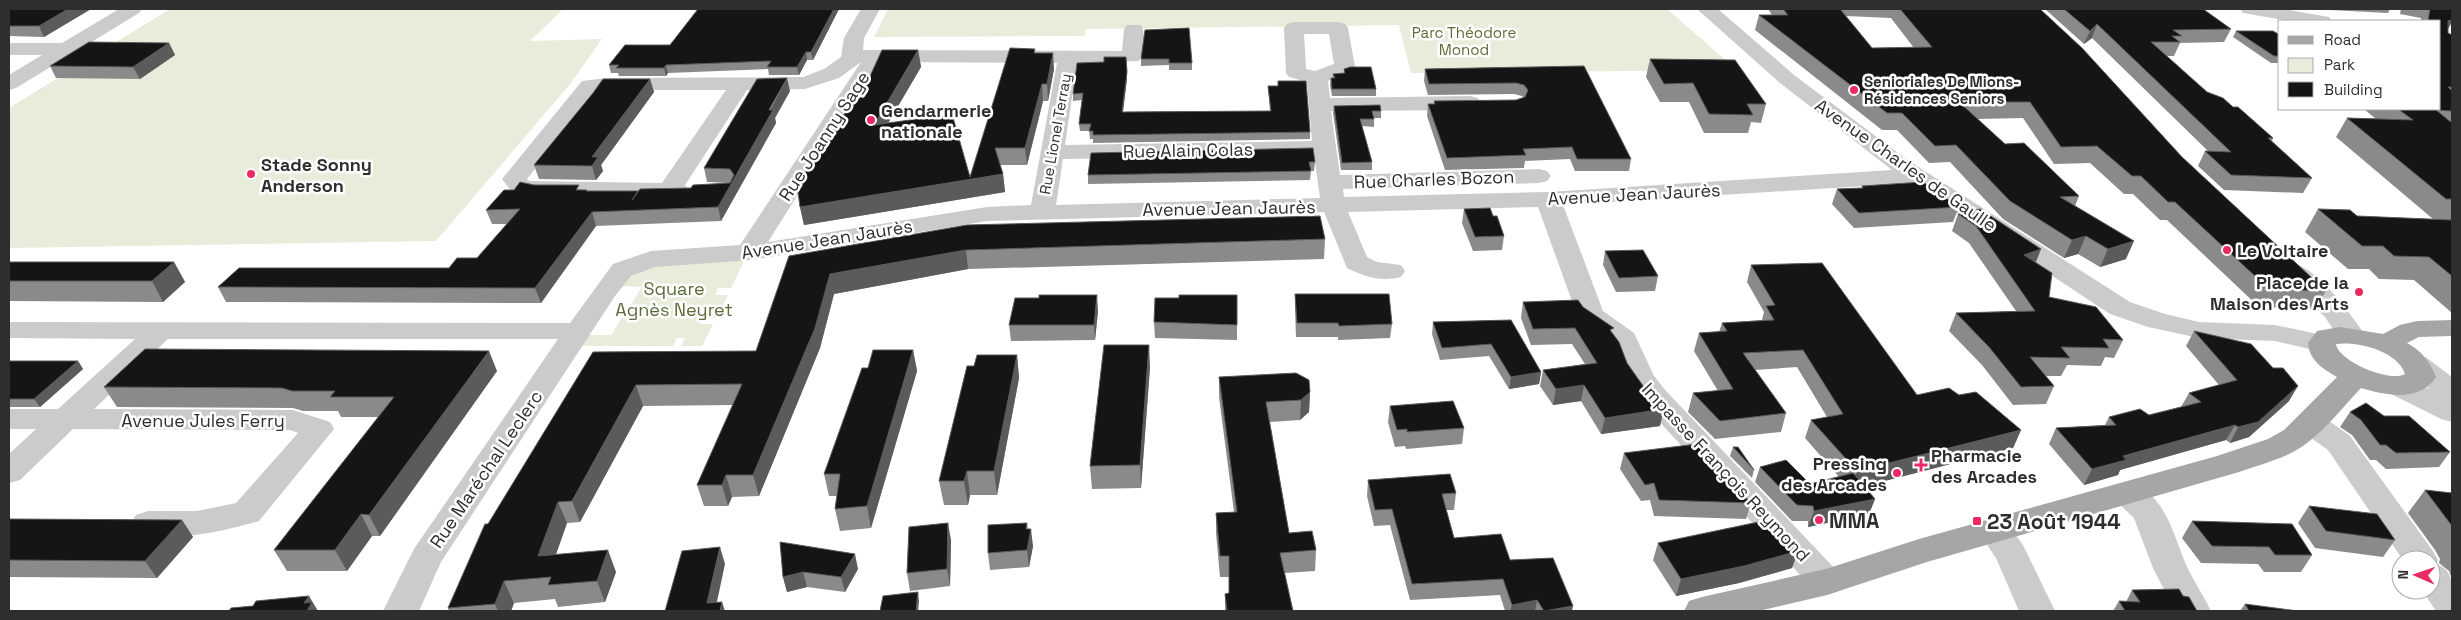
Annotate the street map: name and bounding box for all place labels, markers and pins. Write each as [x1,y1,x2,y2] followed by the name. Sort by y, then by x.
[1864,72,2020,108] place label: Senioriales De Mions- Résidences Seniors
[1848,84,1860,96] marker: Senioriales De Mions- Résidences Seniors
[881,99,991,143] place label: Gendarmerie nationale
[865,114,877,126] marker: Gendarmerie nationale
[261,153,372,197] place label: Stade Sonny Anderson
[245,168,257,180] marker: Stade Sonny Anderson
[2237,239,2328,262] place label: Le Voltaire
[2221,244,2233,256] marker: Le Voltaire
[2210,271,2350,315] place label: Place de la Maison des Arts
[2353,286,2365,298] marker: Place de la Maison des Arts
[1931,444,2037,488] place label: Pharmacie des Arcades
[1781,452,1887,496] place label: Pressing des Arcades
[1915,459,1927,471] marker: Pharmacie des Arcades
[1891,467,1903,479] marker: Pressing des Arcades
[1829,507,1879,534] place label: MMA
[1987,508,2121,535] place label: 23 Août 1944
[1813,514,1825,526] marker: MMA
[1971,515,1983,527] marker: 23 Août 1944

